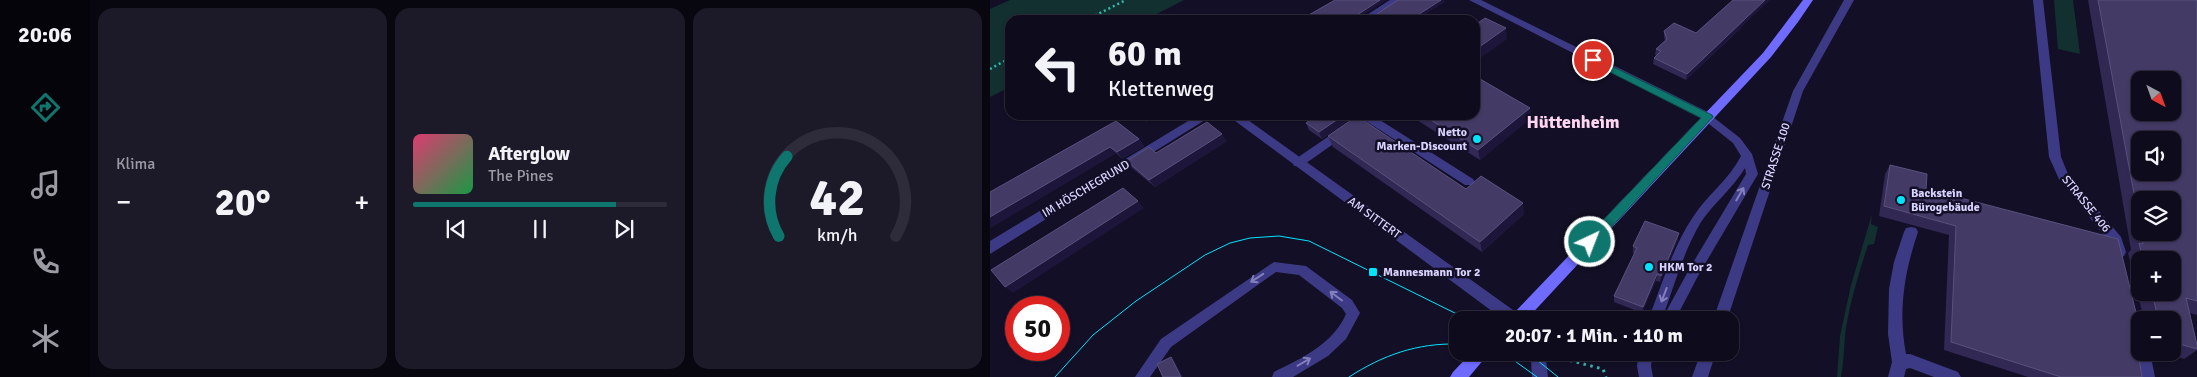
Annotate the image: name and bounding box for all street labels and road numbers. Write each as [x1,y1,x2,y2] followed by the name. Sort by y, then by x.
[1758,121,1794,191] street label: STRASSE 100
[1040,157,1133,221] street label: IM HÖSCHEGRUND
[2058,172,2114,236] street label: STRASSE 406
[1345,194,1403,242] street label: AM SITTERT

